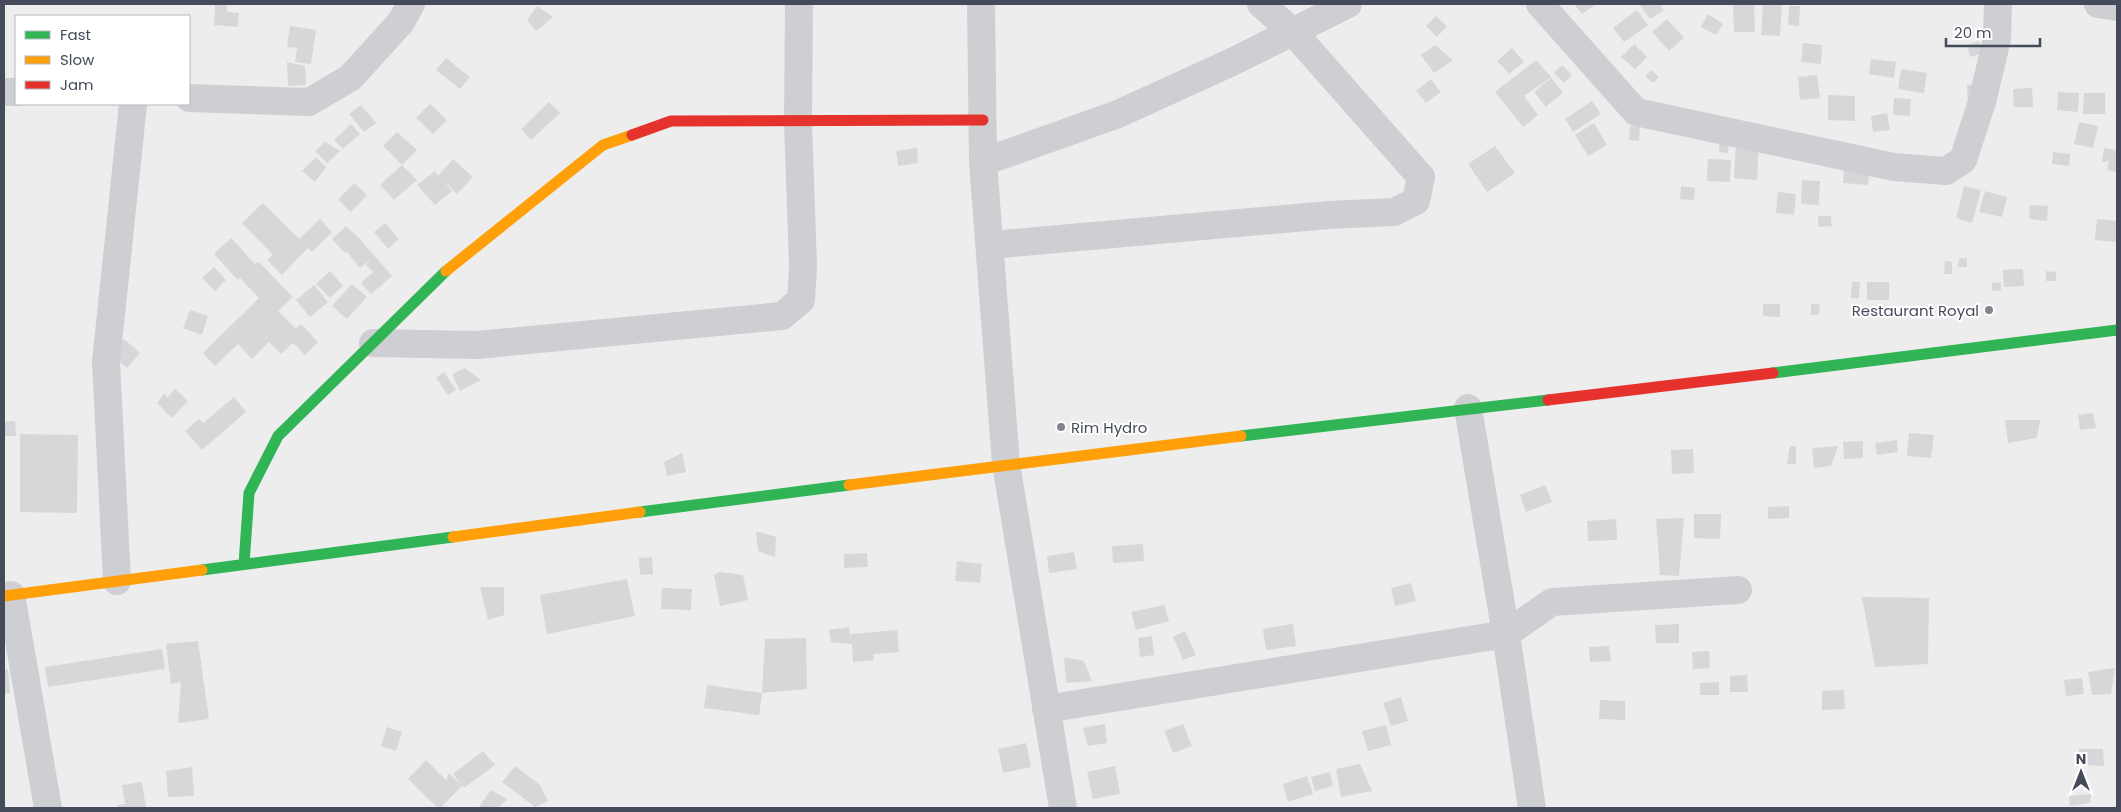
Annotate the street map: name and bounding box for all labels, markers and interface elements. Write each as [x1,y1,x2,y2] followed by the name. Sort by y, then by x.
[15,15,190,105] legend
[1946,15,2040,47] scale bar
[1954,22,1992,43] text: 20 m
[60,24,91,45] text: Fast
[60,49,95,70] text: Slow
[60,74,94,95] text: Jam
[1852,300,1979,321] place label: Restaurant Royal
[1983,304,1995,316] marker: Restaurant Royal
[1071,417,1147,438] place label: Rim Hydro
[1055,421,1067,433] marker: Rim Hydro
[2056,747,2106,797] north arrow
[2076,749,2086,769] text: N

